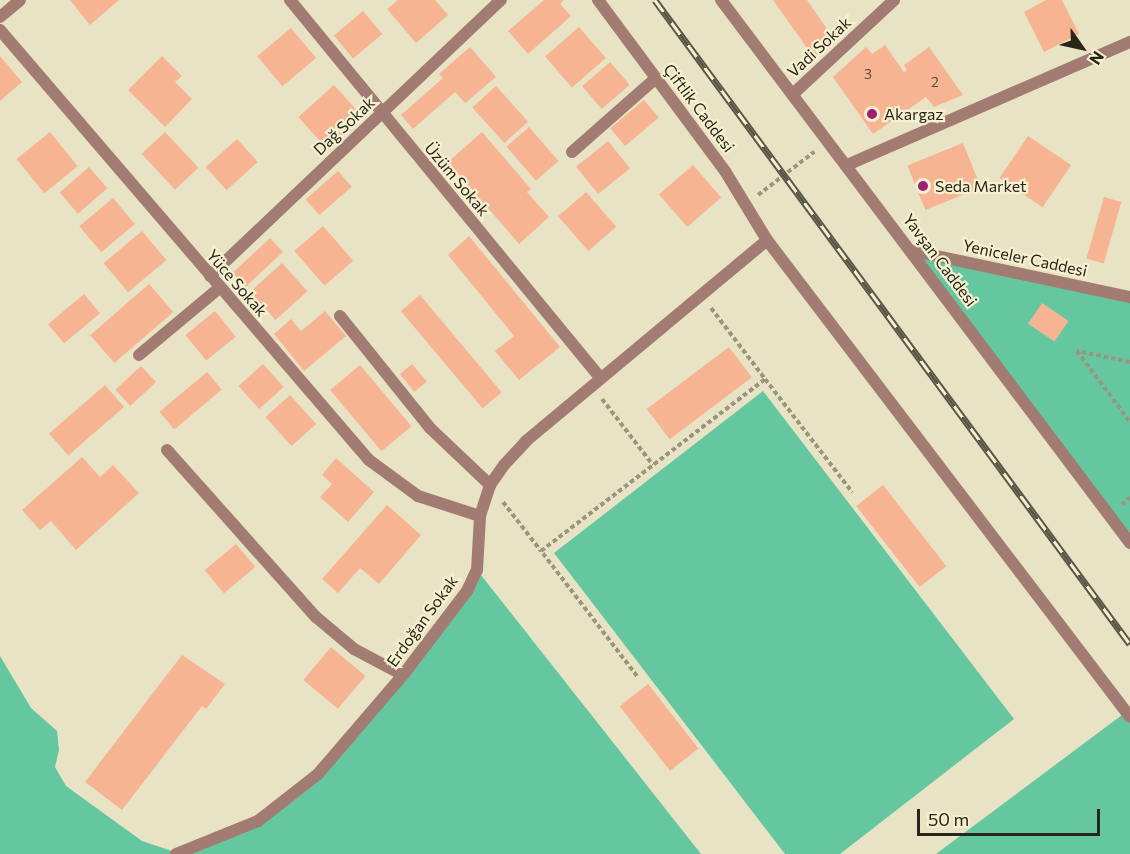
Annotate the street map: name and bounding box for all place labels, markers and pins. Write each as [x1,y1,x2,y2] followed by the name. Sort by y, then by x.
[884,104,943,124] place label: Akargaz
[865,107,879,121] marker: Akargaz
[935,176,1027,196] place label: Seda Market
[916,179,930,193] marker: Seda Market

